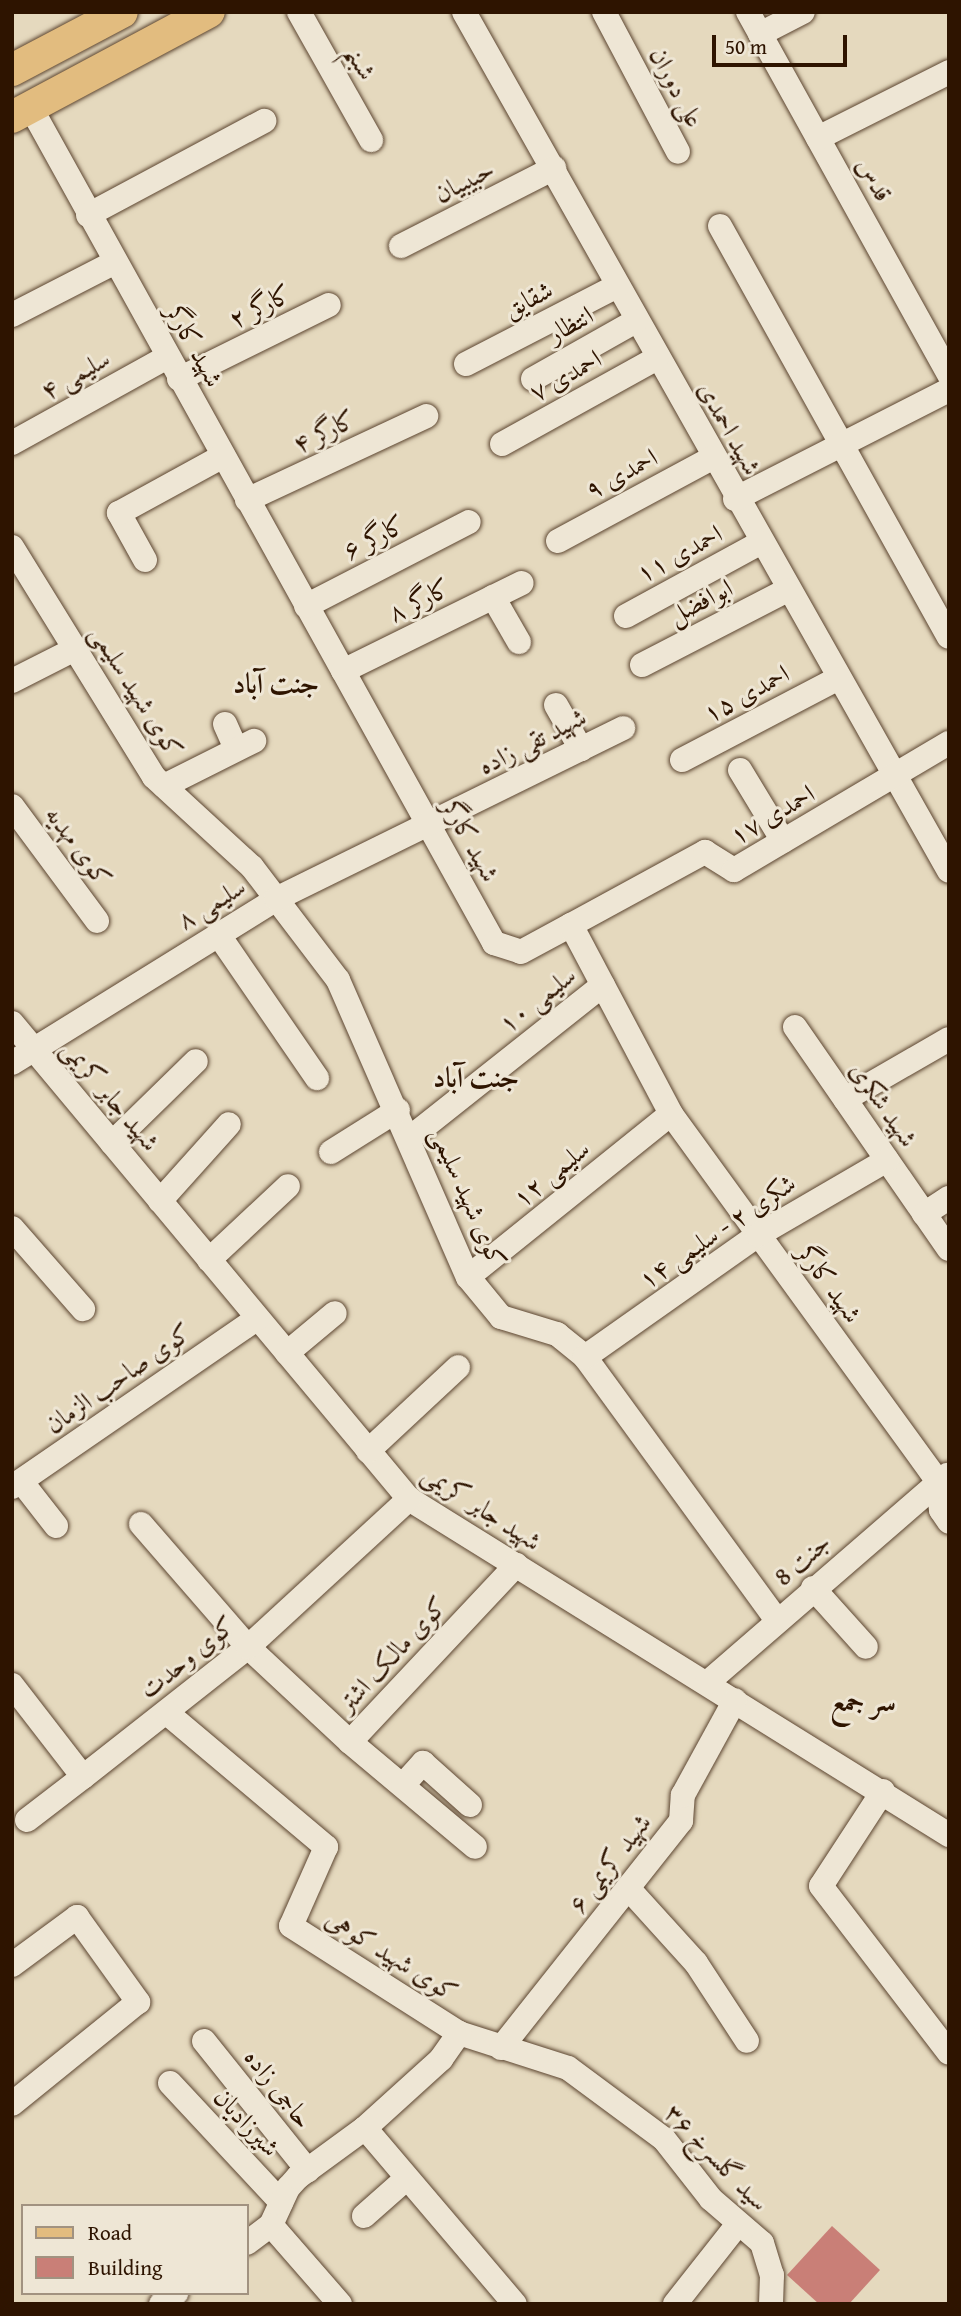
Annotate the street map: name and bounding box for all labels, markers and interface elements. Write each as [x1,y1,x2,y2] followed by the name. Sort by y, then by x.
[716,21,851,65] scale bar
[725,31,767,62] text: 50 m
[339,39,383,85] street label: شبنم
[643,42,711,132] street label: علی دوران
[850,151,900,207] street label: قدس
[429,153,499,209] street label: حبیبیان
[498,273,558,325] street label: شقایق
[224,278,296,334] street label: کارگر ۲
[160,298,230,392] street label: شهید کارگر
[542,299,598,349] street label: انتظار
[35,342,115,406] street label: سلیمی ۴
[523,343,607,407] street label: احمدی ۷
[692,376,768,480] street label: شهید احمدی
[288,403,360,459] street label: کارگر ۴
[579,441,663,505] street label: احمدی ۹
[338,508,410,566] street label: کارگر ۶
[631,517,727,589] street label: احمدی ۱۱
[383,572,455,628] street label: کارگر ۸
[662,572,738,630] street label: ابوافضل
[84,619,190,763] street label: کوی شهید سلیمی
[698,657,794,729] street label: احمدی ۱۵
[233,666,319,700] district label: جنت آباد
[473,701,591,781] street label: شهید تقی زاده
[724,777,820,851] street label: احمدی ۱۷
[436,793,506,887] street label: شهید کارگر
[39,799,119,893] street label: کوی مهدیه
[171,870,251,936] street label: سلیمی ۸
[492,959,582,1039] street label: سلیمی ۱۰
[55,1033,167,1157] street label: شهید جابر کریمی
[843,1055,925,1153] street label: شهید شکری
[433,1060,519,1094] district label: جنت آباد
[424,1122,514,1272] street label: کوی شهید سلیمی
[506,1133,596,1213] street label: سلیمی ۱۲
[633,1167,801,1295] street label: شکری ۲ - سلیمی ۱۴
[791,1237,869,1329] street label: شهید کارگر
[39,1316,197,1440] street label: کوی صاحب الزمان
[417,1457,547,1557] street label: شهید جابر کریمی
[767,1526,837,1592] street label: جنت 8
[330,1590,454,1718] street label: کوی مالک اشتر
[133,1609,241,1705] street label: کوی وحدت
[830,1684,896,1718] district label: سر جمع
[561,1807,657,1919] street label: شهید کریمی ۶
[320,1902,464,2008] street label: کوی شهید کوهی
[238,2042,320,2134] street label: حاجی زاده
[207,2081,287,2163] street label: شیرزادیان
[658,2097,776,2217] street label: سید گلسرخ ۳۶
[21,2204,248,2295] legend
[88,2217,132,2248] text: Road
[88,2252,162,2283] text: Building

